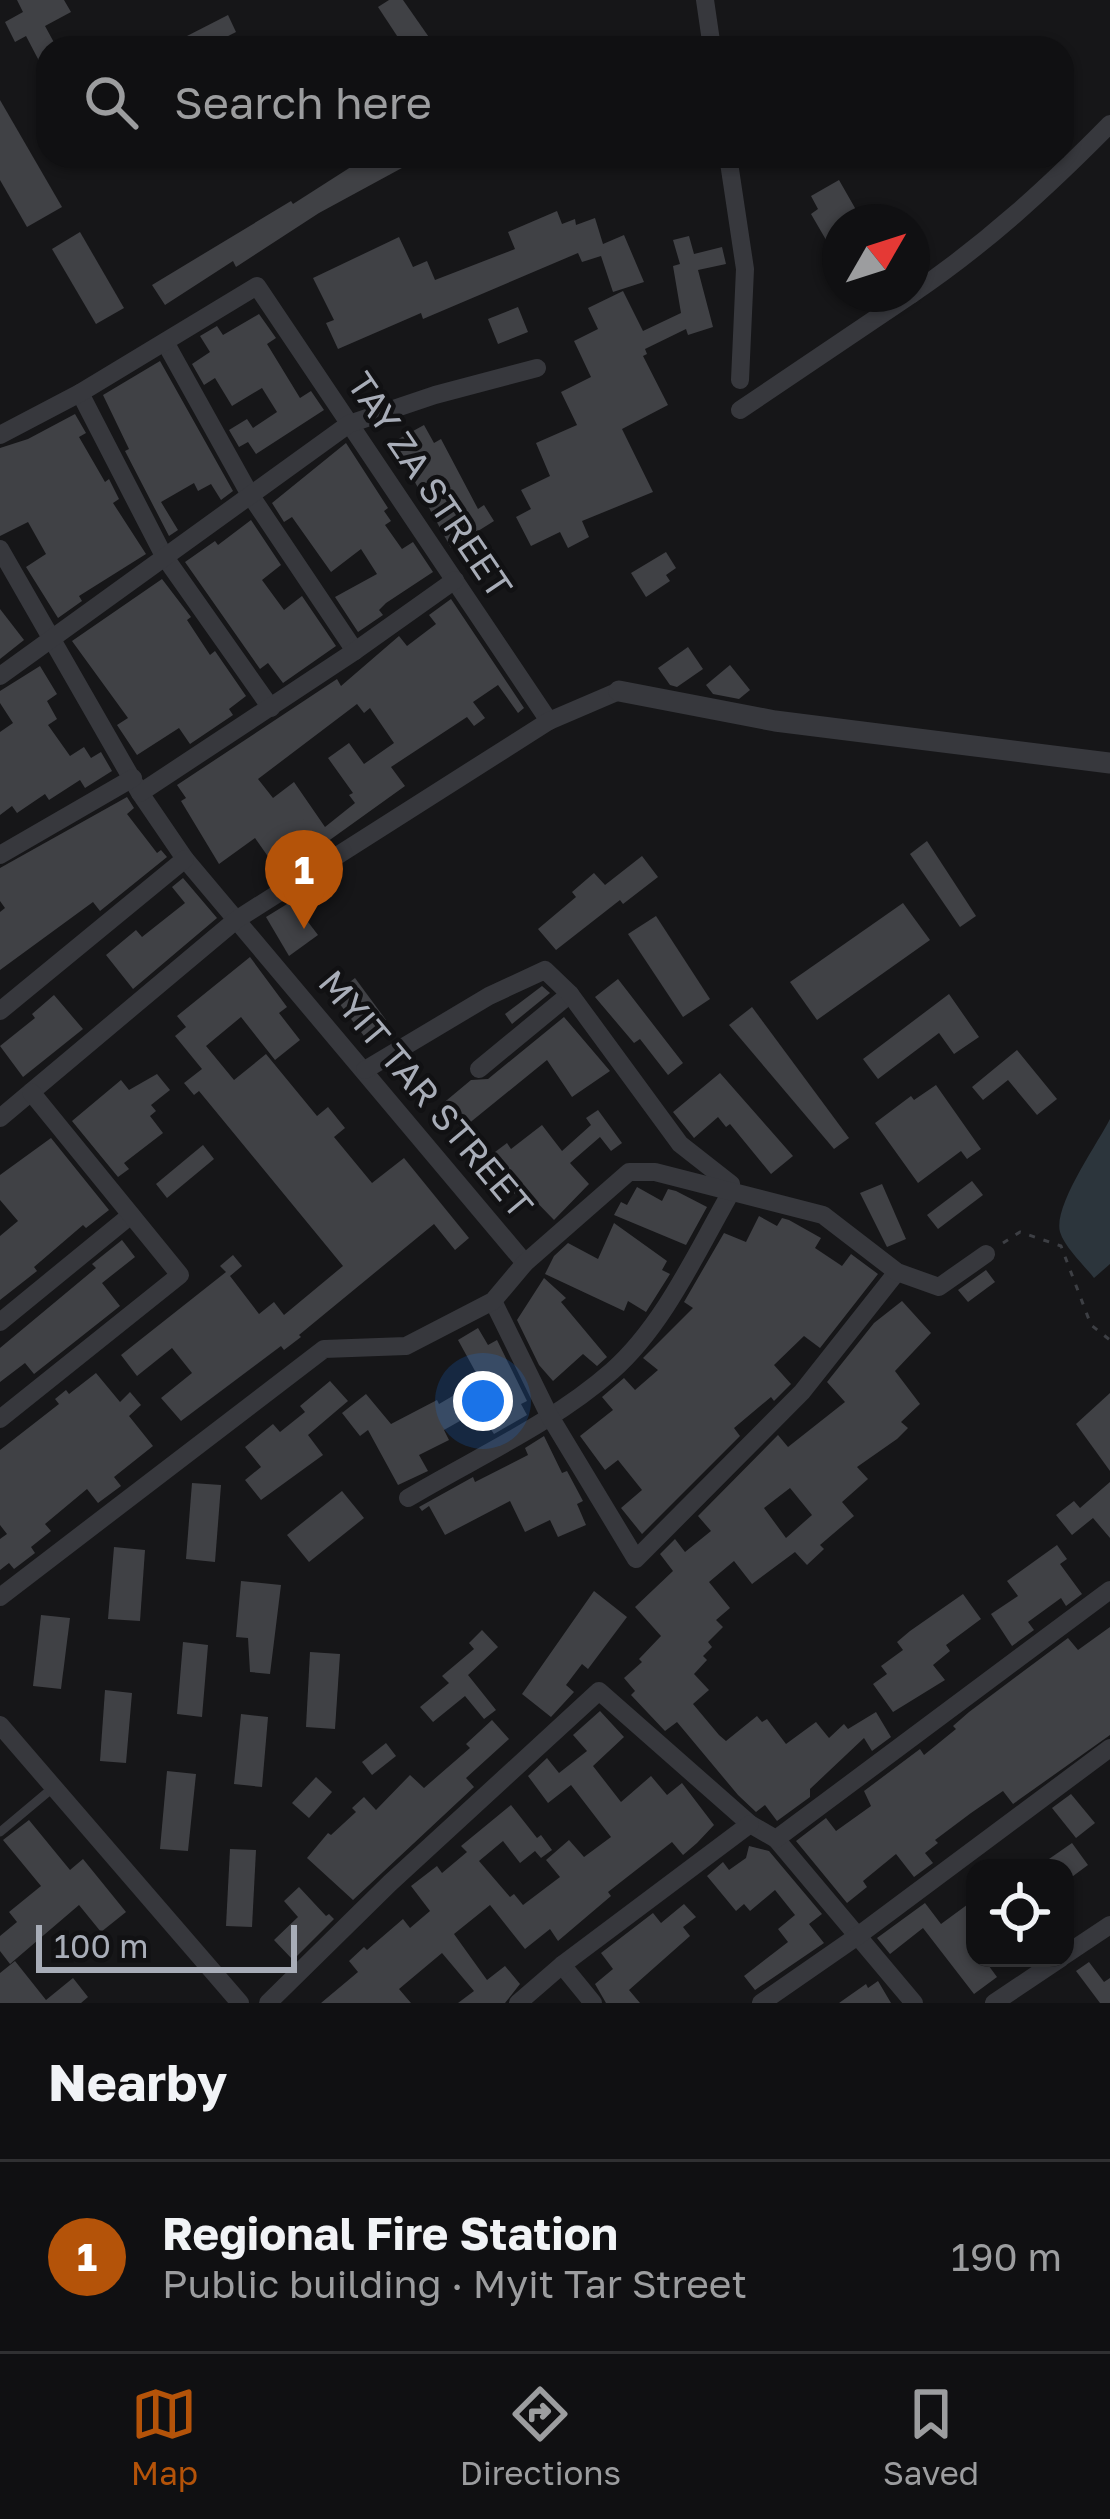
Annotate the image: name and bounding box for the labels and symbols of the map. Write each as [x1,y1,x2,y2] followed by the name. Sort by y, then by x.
[822,204,930,312] north arrow
[339,364,522,606] street label: TAY ZA STREET
[265,830,343,929] pin: 1
[310,961,542,1226] street label: MYIT TAR STREET
[453,1371,513,1431] your location
[36,1919,297,1972] scale bar

